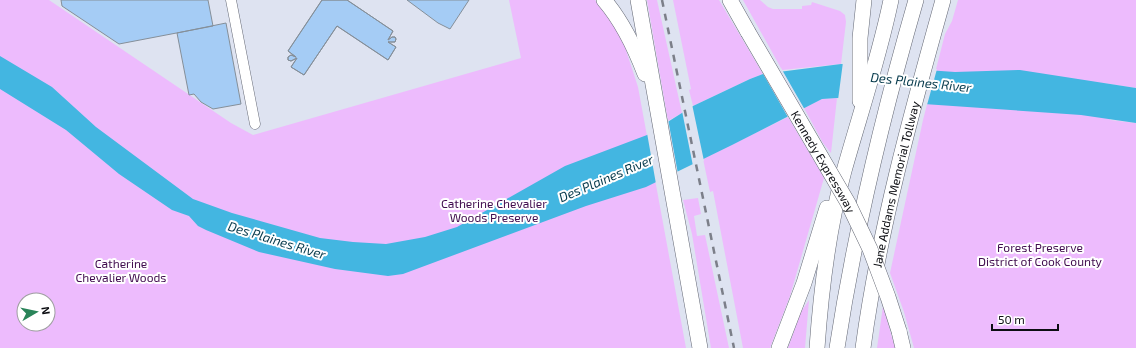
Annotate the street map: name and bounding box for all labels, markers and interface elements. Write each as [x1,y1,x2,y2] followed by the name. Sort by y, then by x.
[870,69,973,95] water label: Des Plaines River
[869,99,922,269] street label: Jane Addams Memorial Tollway
[788,108,859,215] street label: Kennedy Expressway
[556,151,657,205] water label: Des Plaines River
[441,196,547,224] park label: Catherine Chevalier Woods Preserve
[226,218,329,263] water label: Des Plaines River
[978,240,1103,268] park label: Forest Preserve District of Cook County
[76,256,166,284] park label: Catherine Chevalier Woods
[16,292,56,332] north arrow
[39,305,53,315] text: N
[992,306,1058,332] scale bar
[998,312,1025,326] text: 50 m

